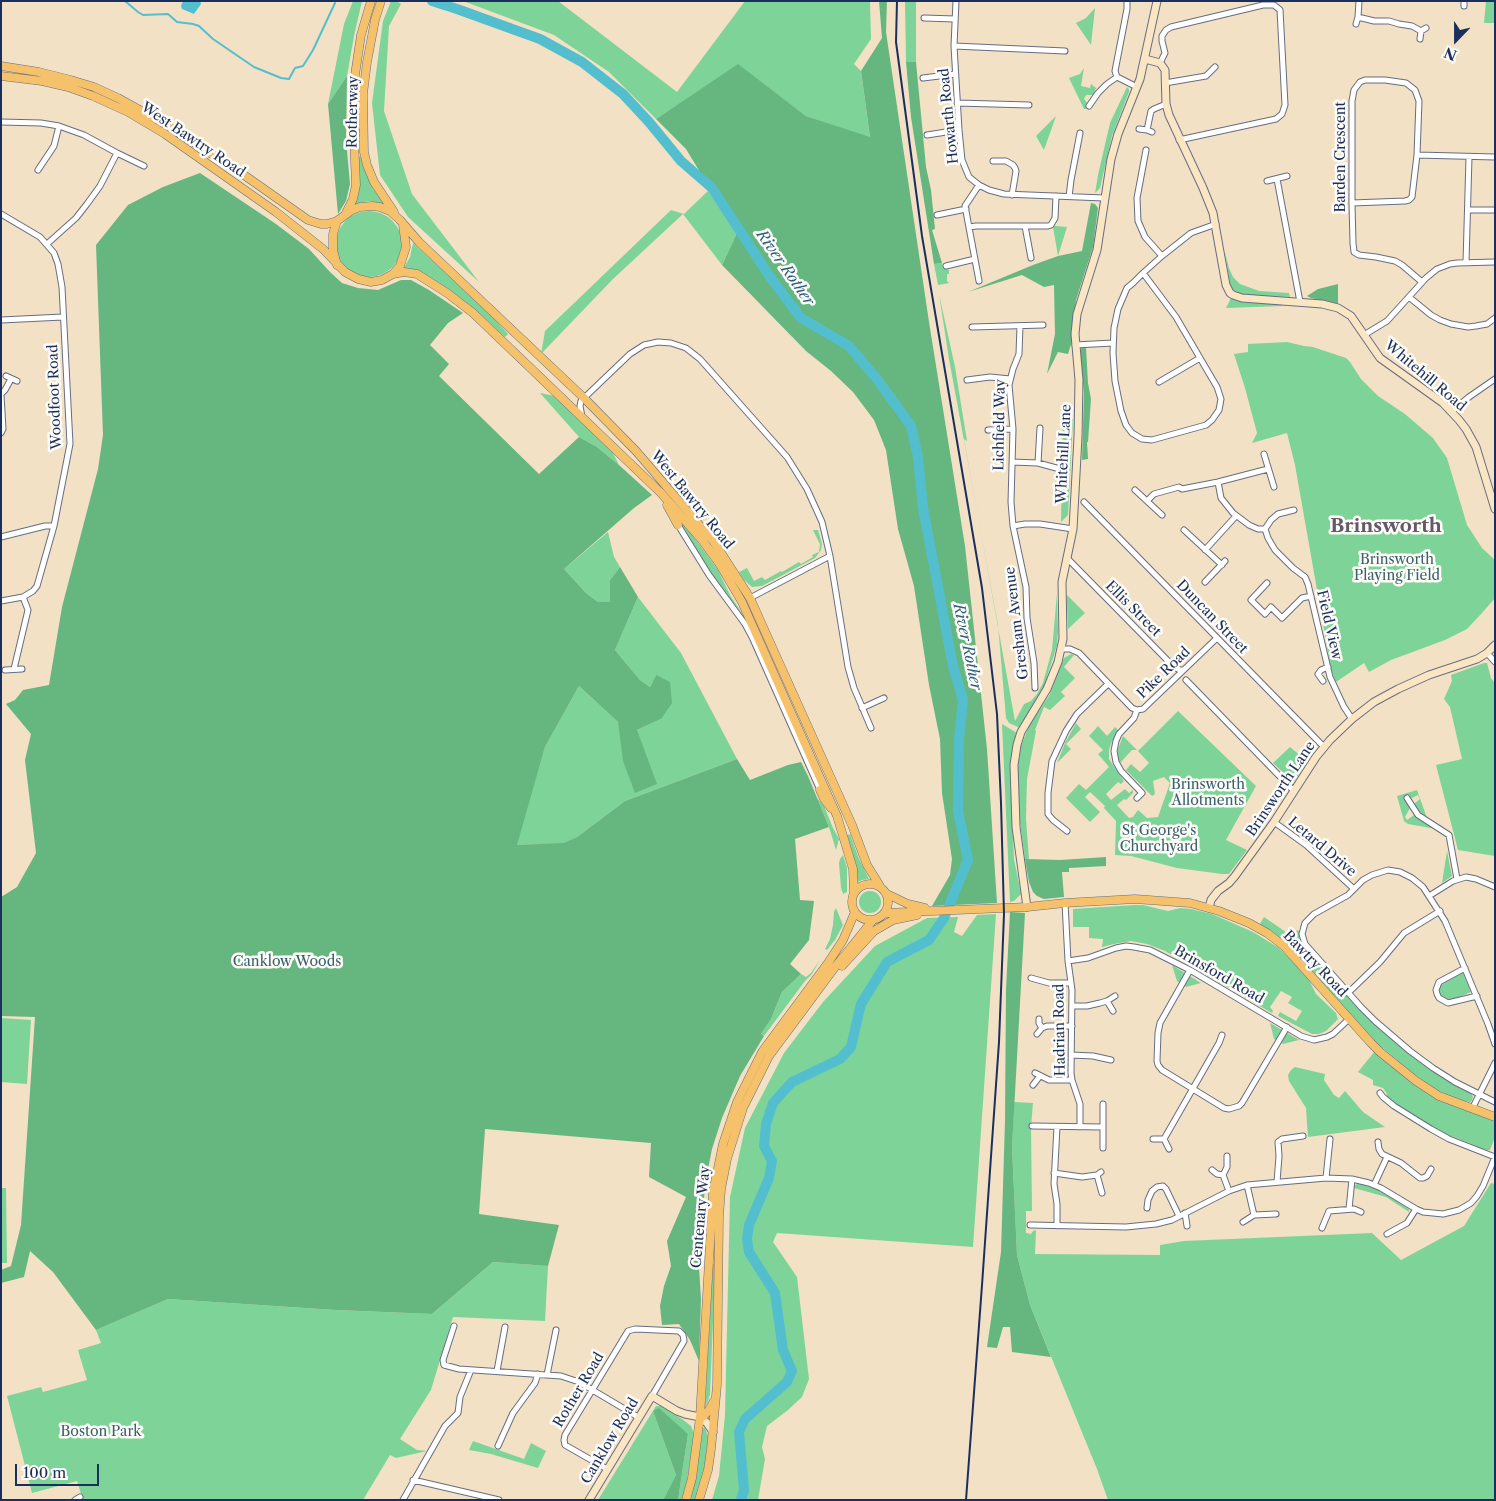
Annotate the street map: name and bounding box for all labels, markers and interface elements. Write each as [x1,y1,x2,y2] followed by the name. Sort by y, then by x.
[1431,15,1481,65] north arrow
[1441,43,1459,65] text: N
[936,67,962,165] street label: Howarth Road
[344,76,362,148] street label: Rotherway
[138,99,248,181] street label: West Bawtry Road
[1333,101,1349,213] street label: Barden Crescent
[752,227,818,309] water label: River Rother
[1381,337,1469,415] street label: Whitehill Road
[45,344,65,450] street label: Woodfoot Road
[991,379,1009,471] street label: Lichfield Way
[1053,404,1075,504] street label: Whitehill Lane
[647,447,737,553] street label: West Bawtry Road
[1330,516,1442,538] district label: Brinsworth
[1354,552,1440,584] park label: Brinsworth Playing Field
[1002,566,1032,680] street label: Gresham Avenue
[1173,577,1251,657] street label: Duncan Street
[1102,578,1164,640] street label: Ellis Street
[1313,588,1345,662] street label: Field View
[949,602,985,692] water label: River Rother
[1134,644,1194,702] street label: Pike Road
[1243,738,1319,840] street label: Brinsworth Lane
[1171,777,1245,810] park label: Brinsworth Allotments
[1285,814,1359,880] street label: Letard Drive
[1120,823,1198,856] park label: St George's Churchyard
[1279,927,1351,1001] street label: Bawtry Road
[1171,943,1267,1007] street label: Brinsford Road
[233,954,341,970] park label: Canklow Woods
[1051,984,1069,1076] street label: Hadrian Road
[688,1165,714,1269] street label: Centenary Way
[550,1349,608,1431] street label: Rother Road
[578,1395,642,1487] street label: Canklow Road
[61,1424,141,1440] park label: Boston Park
[18,1454,101,1486] scale bar
[23,1463,66,1482] text: 100 m

